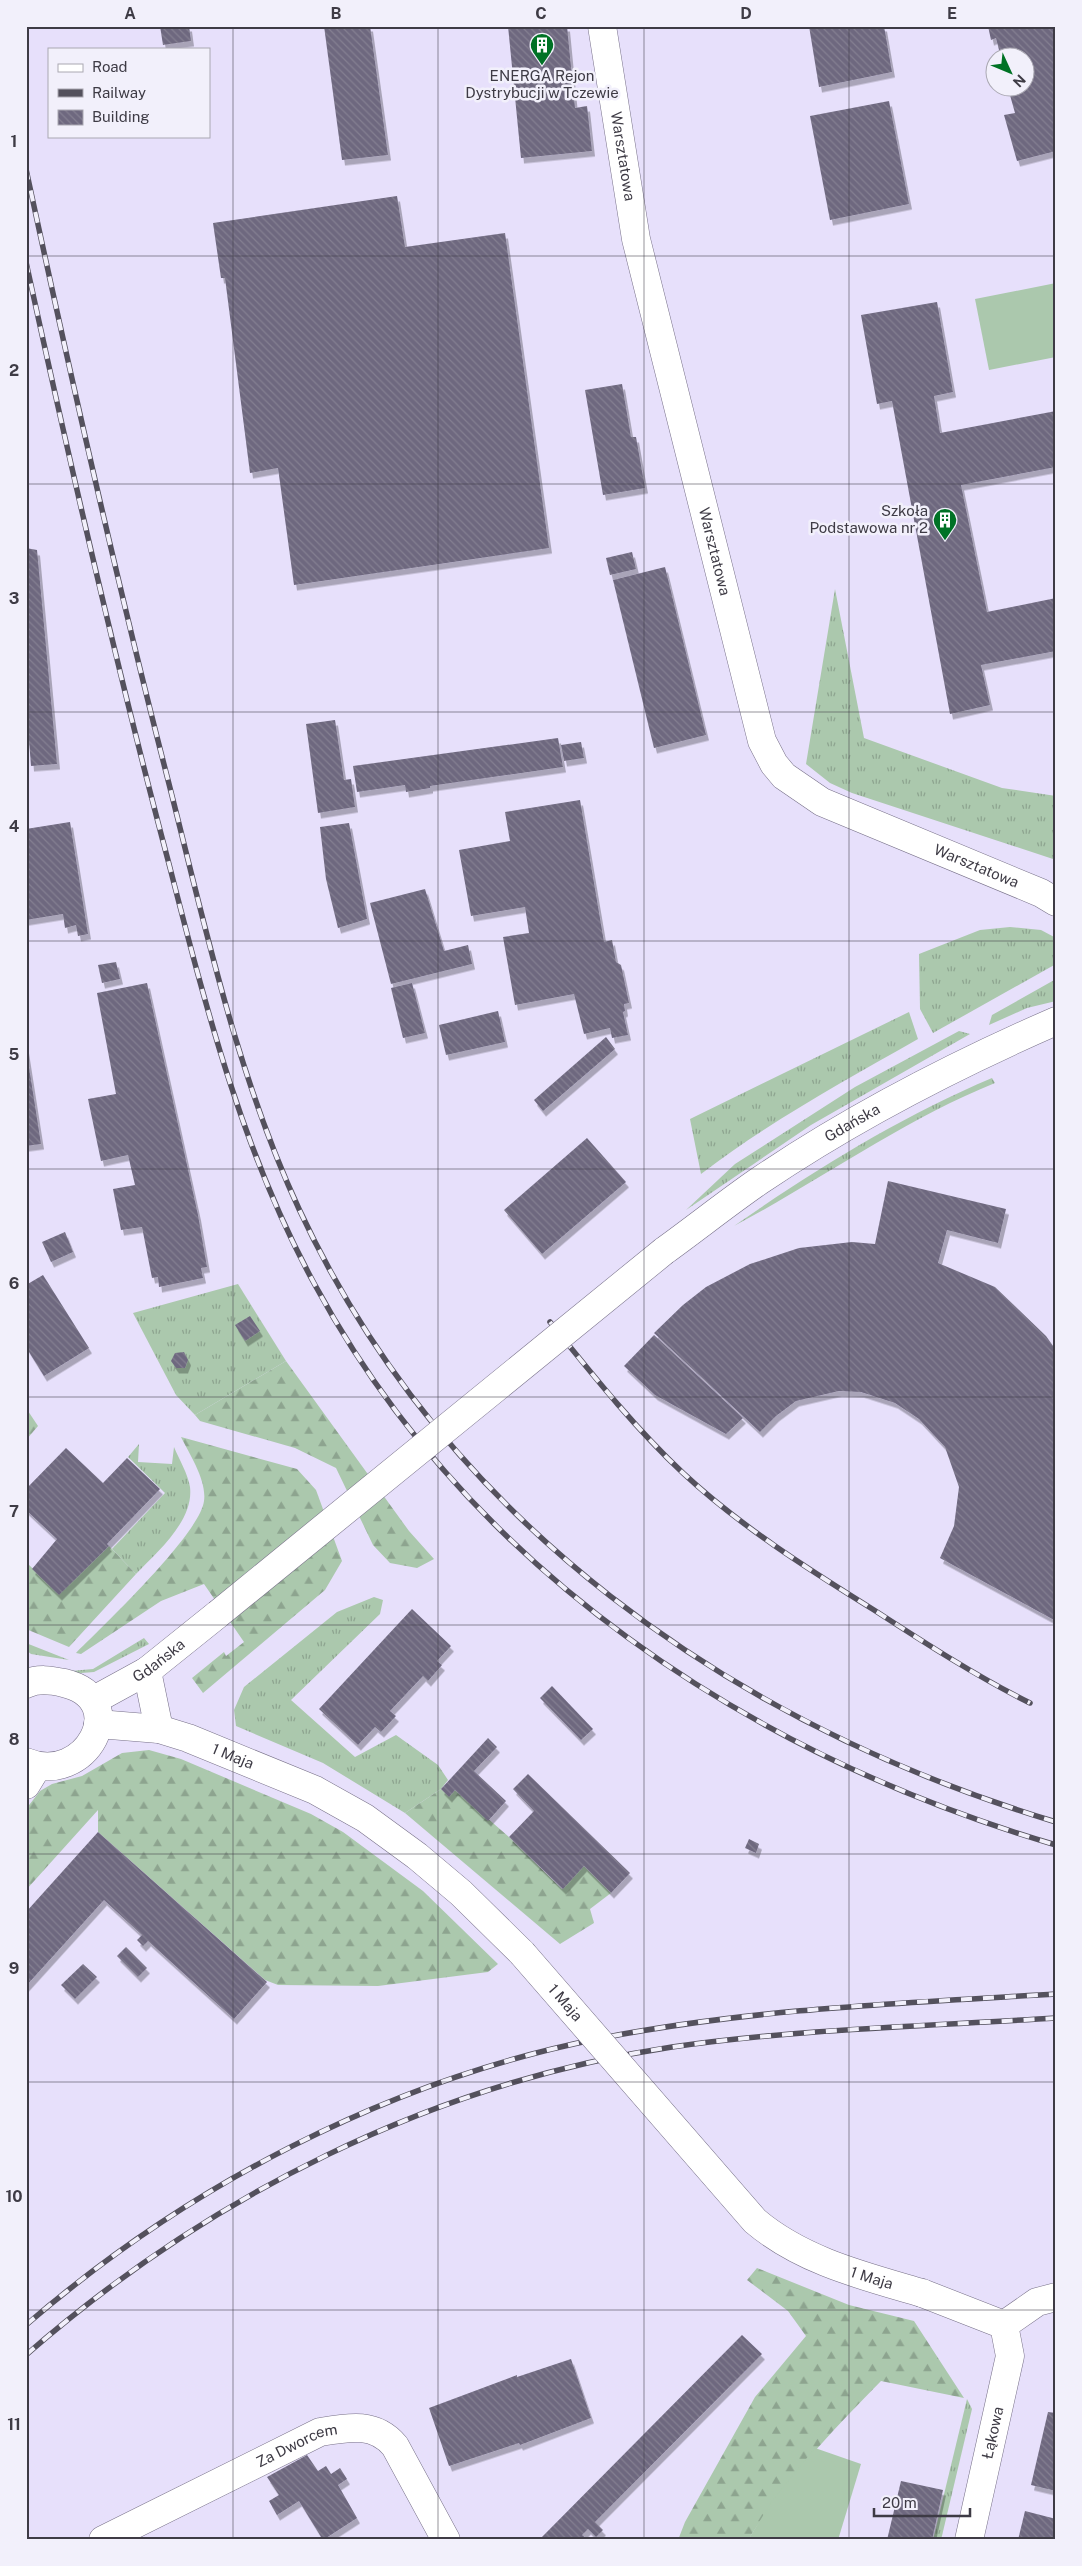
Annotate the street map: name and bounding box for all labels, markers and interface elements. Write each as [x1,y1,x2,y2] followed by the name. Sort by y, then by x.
[124,4,136,23] text: A
[331,4,342,23] text: B
[535,4,547,23] text: C
[740,4,752,23] text: D
[947,4,957,23] text: E
[529,32,555,66] building icon: ENERGA Rejon Dystrybucji w Tczewie
[48,48,210,138] legend
[984,48,1034,98] north arrow
[92,58,128,75] text: Road
[465,67,619,101] place label: ENERGA Rejon Dystrybucji w Tczewie
[1010,72,1029,91] text: N
[92,84,146,101] text: Railway
[92,108,150,125] text: Building
[608,110,639,202] street label: Warsztatowa
[11,132,17,151] text: 1
[9,361,19,380] text: 2
[809,502,928,536] place label: Szkoła Podstawowa nr 2
[696,506,734,597] street label: Warsztatowa
[932,507,958,541] building icon: Szkoła Podstawowa nr 2
[9,589,19,608] text: 3
[9,817,20,836] text: 4
[932,841,1021,891] street label: Warsztatowa
[9,1045,20,1064] text: 5
[821,1100,883,1145] street label: Gdańska
[9,1274,19,1293] text: 6
[9,1502,19,1521] text: 7
[130,1635,188,1685] street label: Gdańska
[9,1730,20,1749] text: 8
[210,1740,256,1772] street label: 1 Maja
[9,1959,19,1978] text: 9
[545,1980,586,2024] street label: 1 Maja
[5,2187,23,2206] text: 10
[848,2263,895,2292] street label: 1 Maja
[978,2405,1007,2460] street label: Łąkowa
[7,2415,21,2434] text: 11
[253,2420,339,2470] street label: Za Dworcem
[874,2486,971,2518] scale bar
[882,2494,917,2511] text: 20 m

